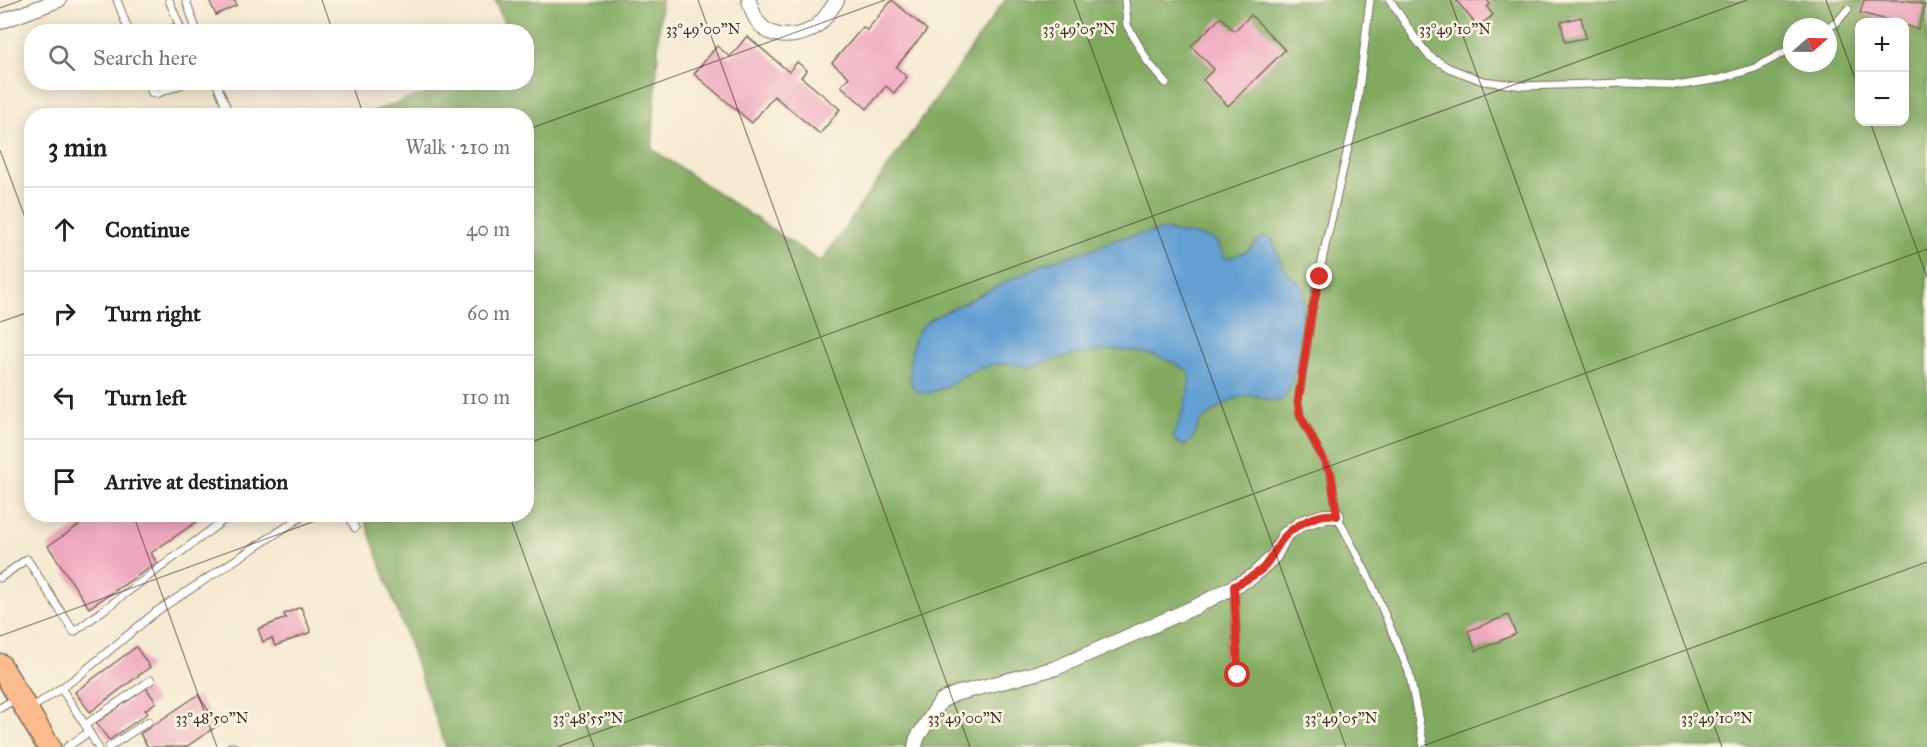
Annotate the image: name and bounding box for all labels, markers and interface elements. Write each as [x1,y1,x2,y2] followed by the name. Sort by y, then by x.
[1783,18,1837,72] north arrow
[1855,18,1909,126] map controls
[1855,18,1909,72] button: +
[666,20,741,38] text: 33°49'00"N
[1043,20,1116,38] text: 33°49'05"N
[1419,20,1491,38] text: 33°49'10"N
[24,24,534,90] search box
[45,41,78,74] icon: search
[93,44,197,71] text: Search here
[1855,72,1909,126] button: −
[48,131,107,163] text: 3 min
[405,135,510,159] text: Walk · 210 m
[48,213,81,246] icon: ahead
[105,216,190,243] text: Continue
[466,217,510,241] text: 40 m
[1306,263,1332,289] route end
[48,297,81,330] icon: right
[105,300,201,327] text: Turn right
[467,301,510,325] text: 60 m
[48,381,81,414] icon: left
[105,384,187,411] text: Turn left
[462,385,510,409] text: 110 m
[48,465,81,498] icon: arrive
[105,468,288,495] text: Arrive at destination
[1224,661,1250,687] route start
[176,709,249,727] text: 33°48'50"N
[552,709,624,727] text: 33°48'55"N
[928,709,1003,727] text: 33°49'00"N
[1305,709,1378,727] text: 33°49'05"N
[1681,709,1753,727] text: 33°49'10"N

